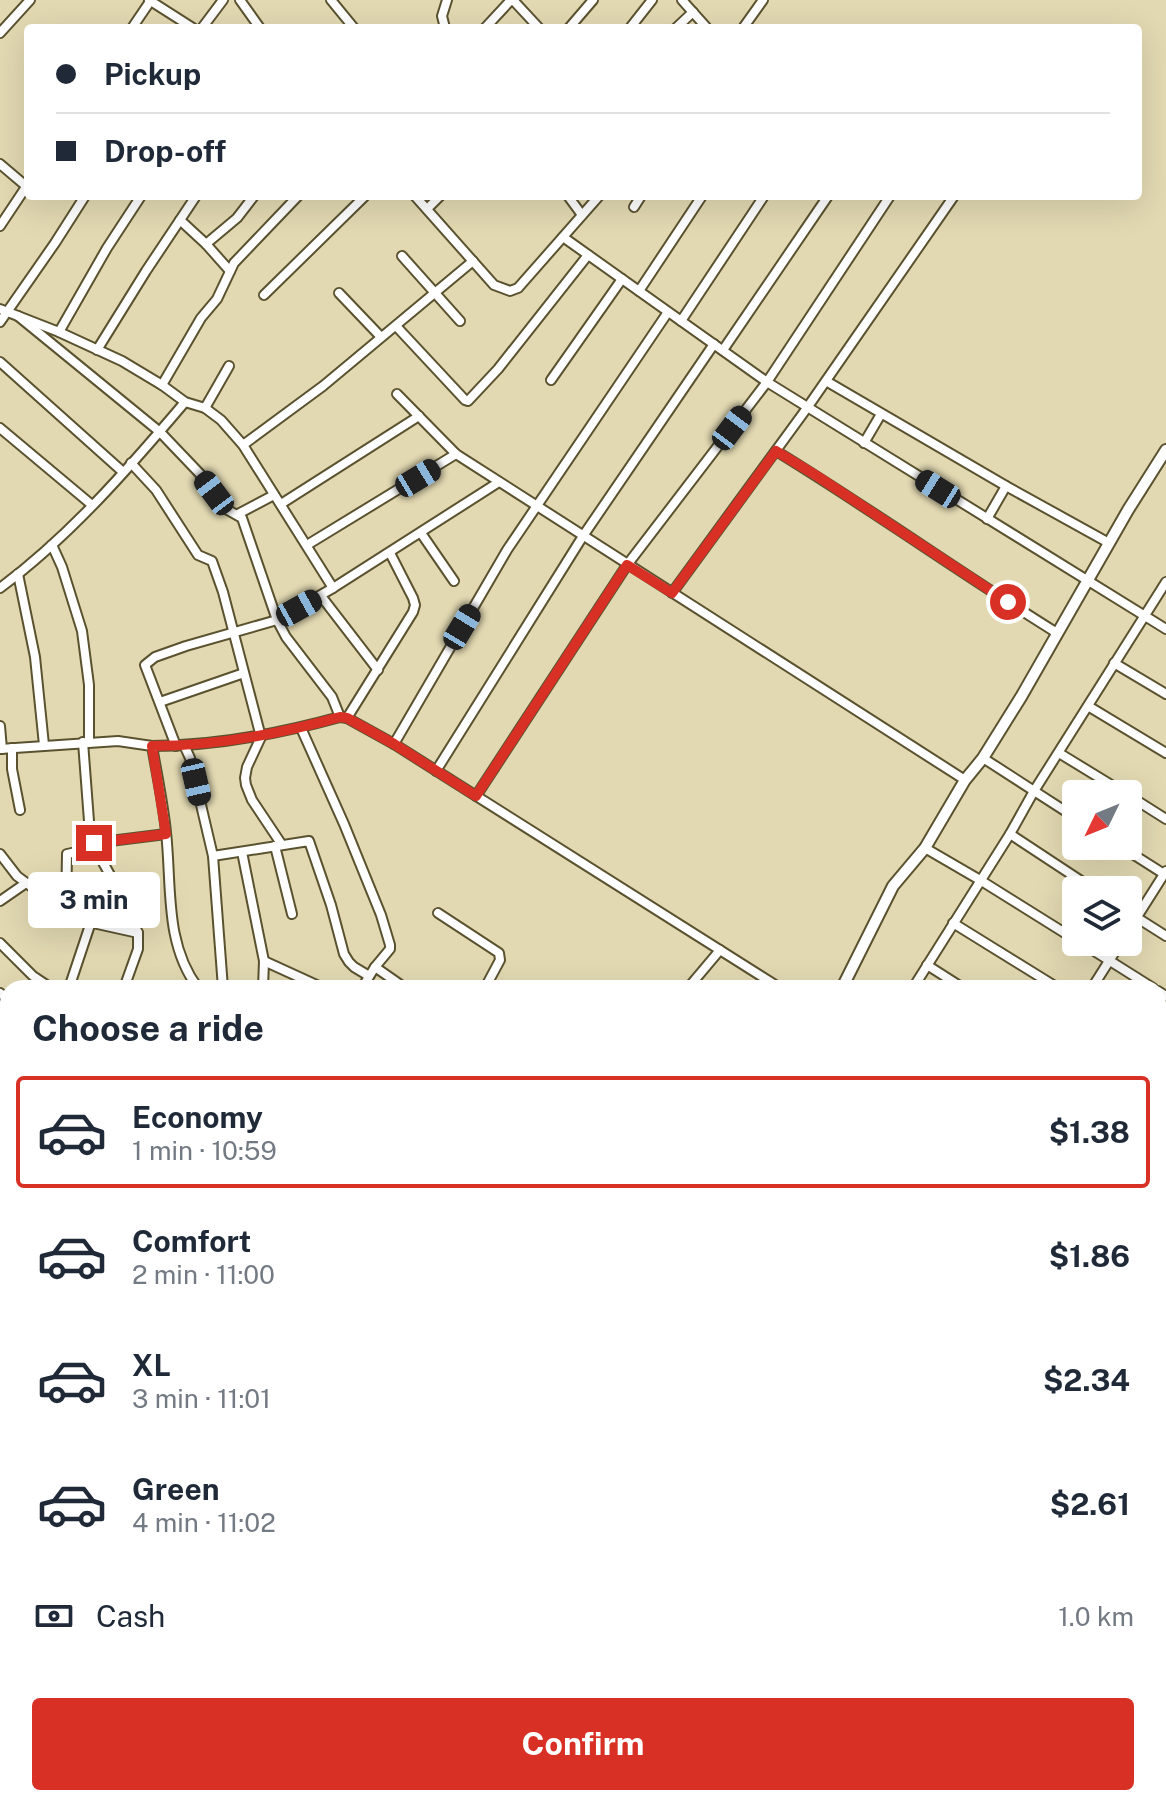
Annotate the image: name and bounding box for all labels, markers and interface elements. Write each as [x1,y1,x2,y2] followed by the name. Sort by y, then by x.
[104,56,201,92] text: Pickup
[104,133,226,169] text: Drop-off
[708,402,756,454] car
[391,455,445,501] car
[911,466,965,512] car
[190,467,238,519] car
[990,584,1026,620] route start
[272,586,326,630] car
[439,600,485,654] car
[179,756,213,808] car
[1062,780,1142,860] north arrow
[1062,780,1142,956] map controls
[76,825,112,861] route end
[28,871,160,927] callout: 3 min
[1062,876,1142,956] button: layers
[60,884,128,915] text: 3 min
[32,1007,264,1049] text: Choose a ride
[36,1096,108,1168] icon: car
[132,1099,263,1135] text: Economy
[1049,1114,1130,1150] text: $1.38
[132,1135,277,1166] text: 1 min · 10:59
[36,1220,108,1292] icon: car
[132,1223,251,1259] text: Comfort
[1049,1238,1130,1274] text: $1.86
[132,1259,275,1290] text: 2 min · 11:00
[36,1344,108,1416] icon: car
[132,1347,171,1383] text: XL
[1043,1362,1130,1398] text: $2.34
[132,1383,271,1414] text: 3 min · 11:01
[36,1468,108,1540] icon: car
[132,1471,219,1507] text: Green
[1050,1486,1130,1522] text: $2.61
[132,1507,276,1538] text: 4 min · 11:02
[32,1594,76,1638] icon: cash
[96,1598,165,1634] text: Cash
[1058,1601,1134,1632] text: 1.0 km
[32,1698,1134,1790] button: Confirm

